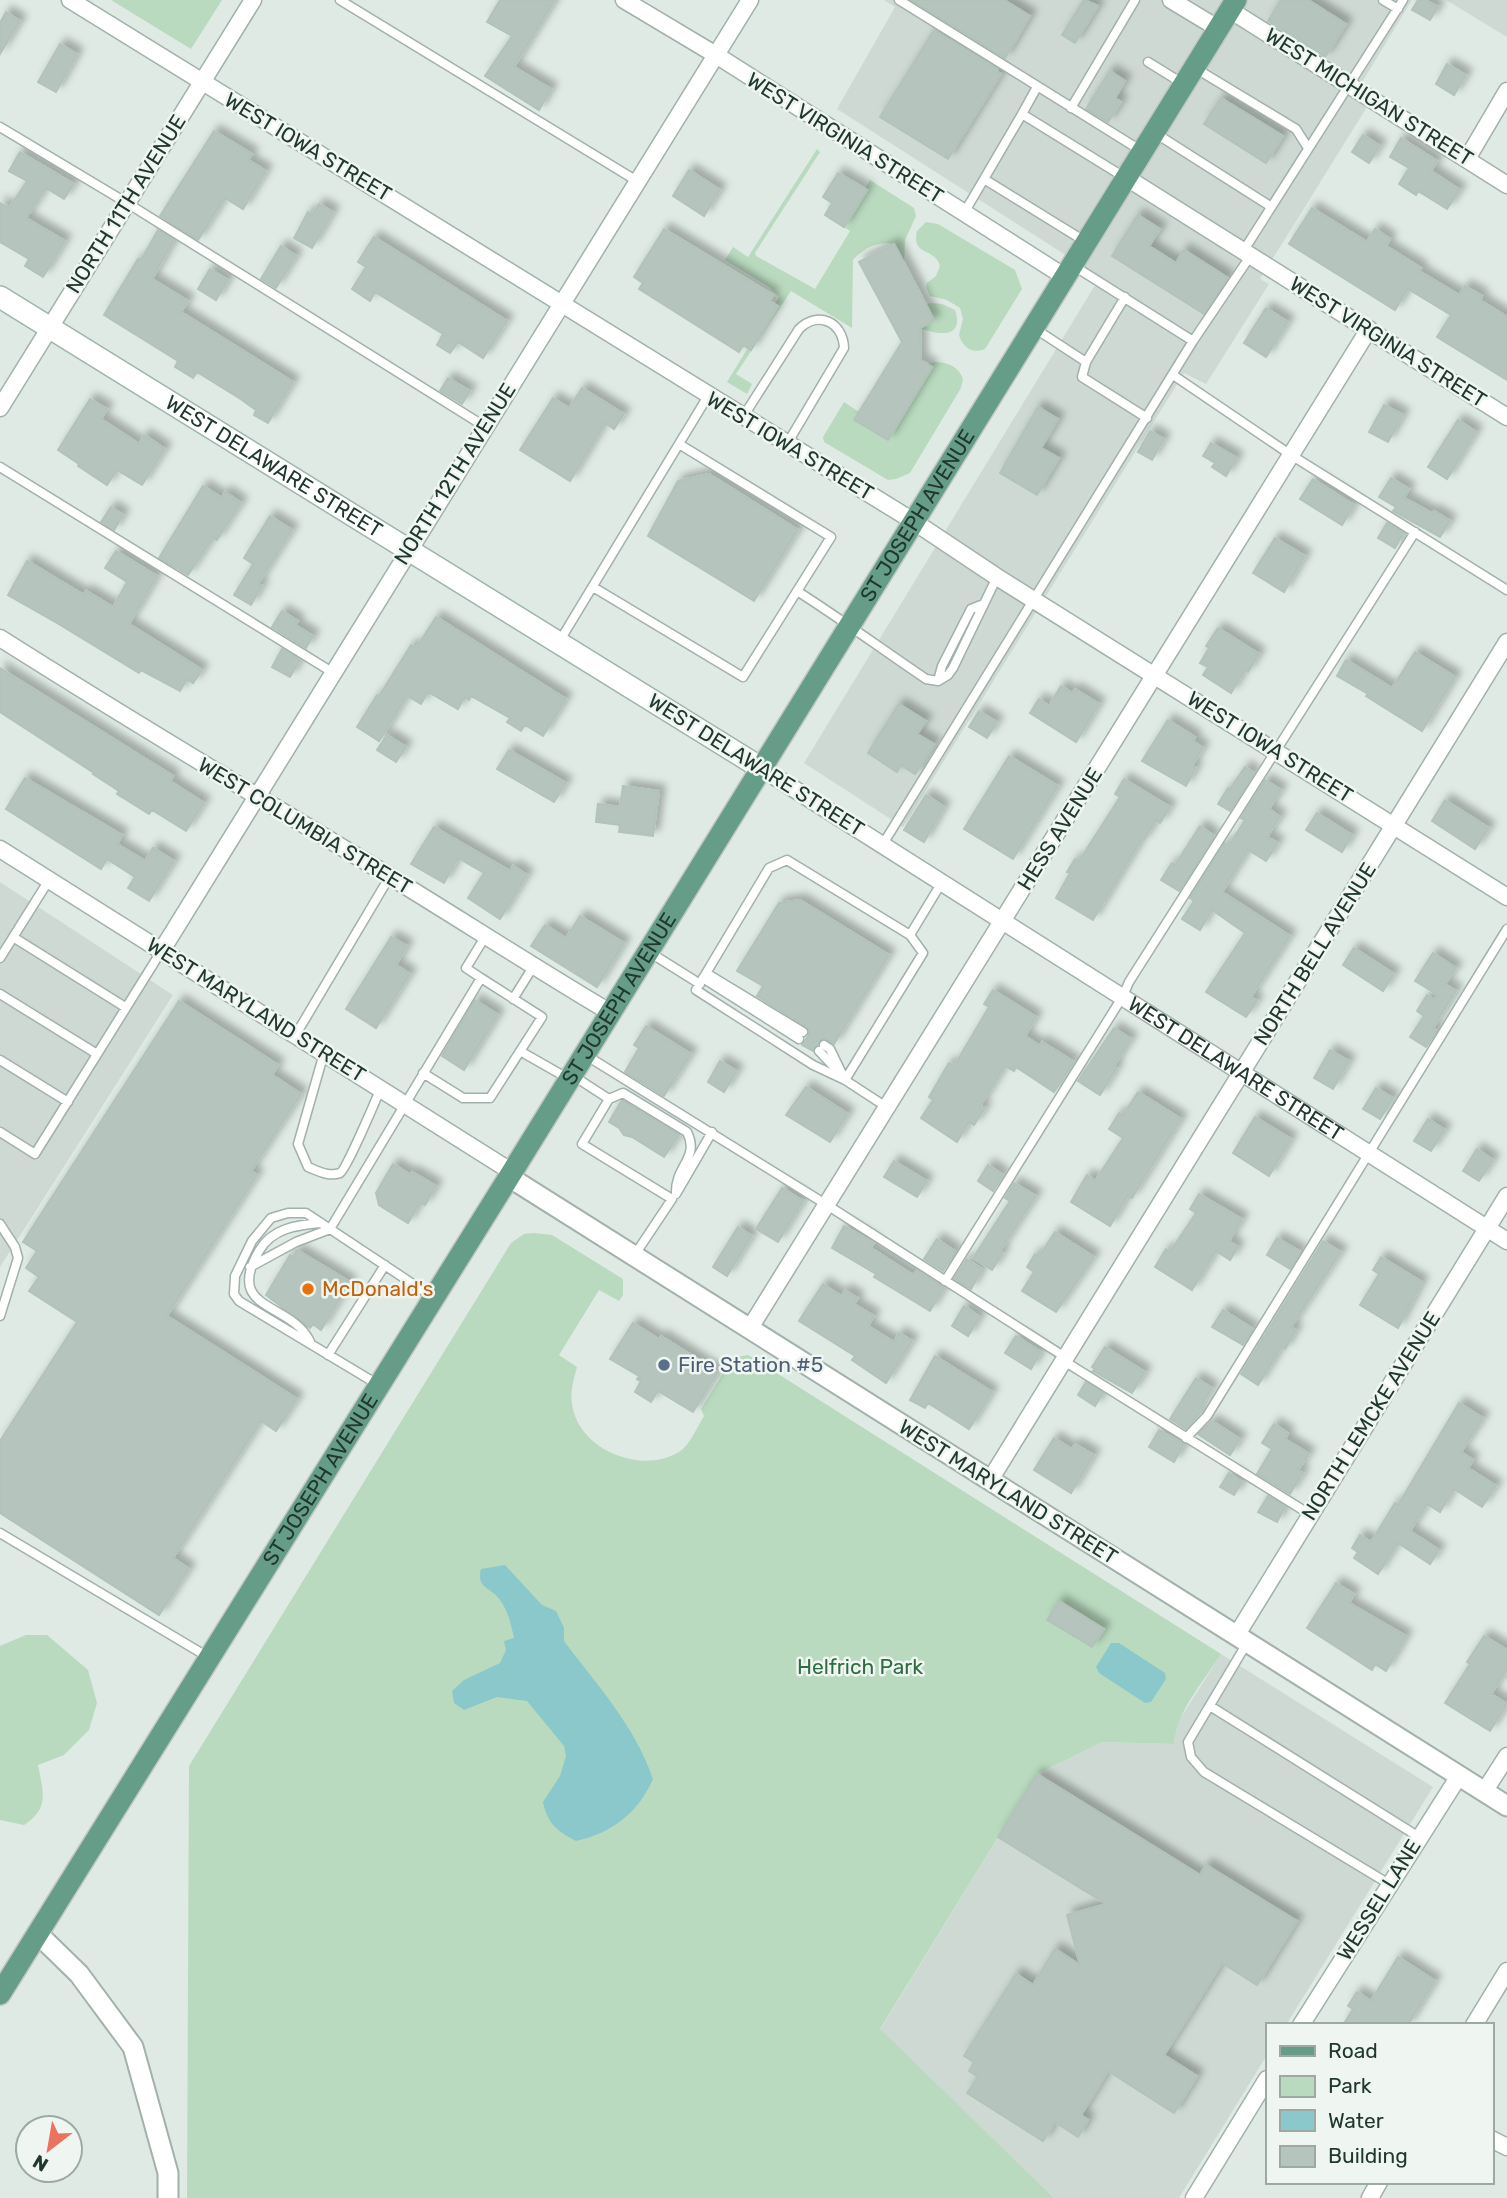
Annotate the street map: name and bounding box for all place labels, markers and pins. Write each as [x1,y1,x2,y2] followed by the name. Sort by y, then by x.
[322,1276,434,1301] place label: McDonald's
[300,1281,316,1297] marker: McDonald's
[678,1352,823,1377] place label: Fire Station #5
[656,1357,672,1373] marker: Fire Station #5

